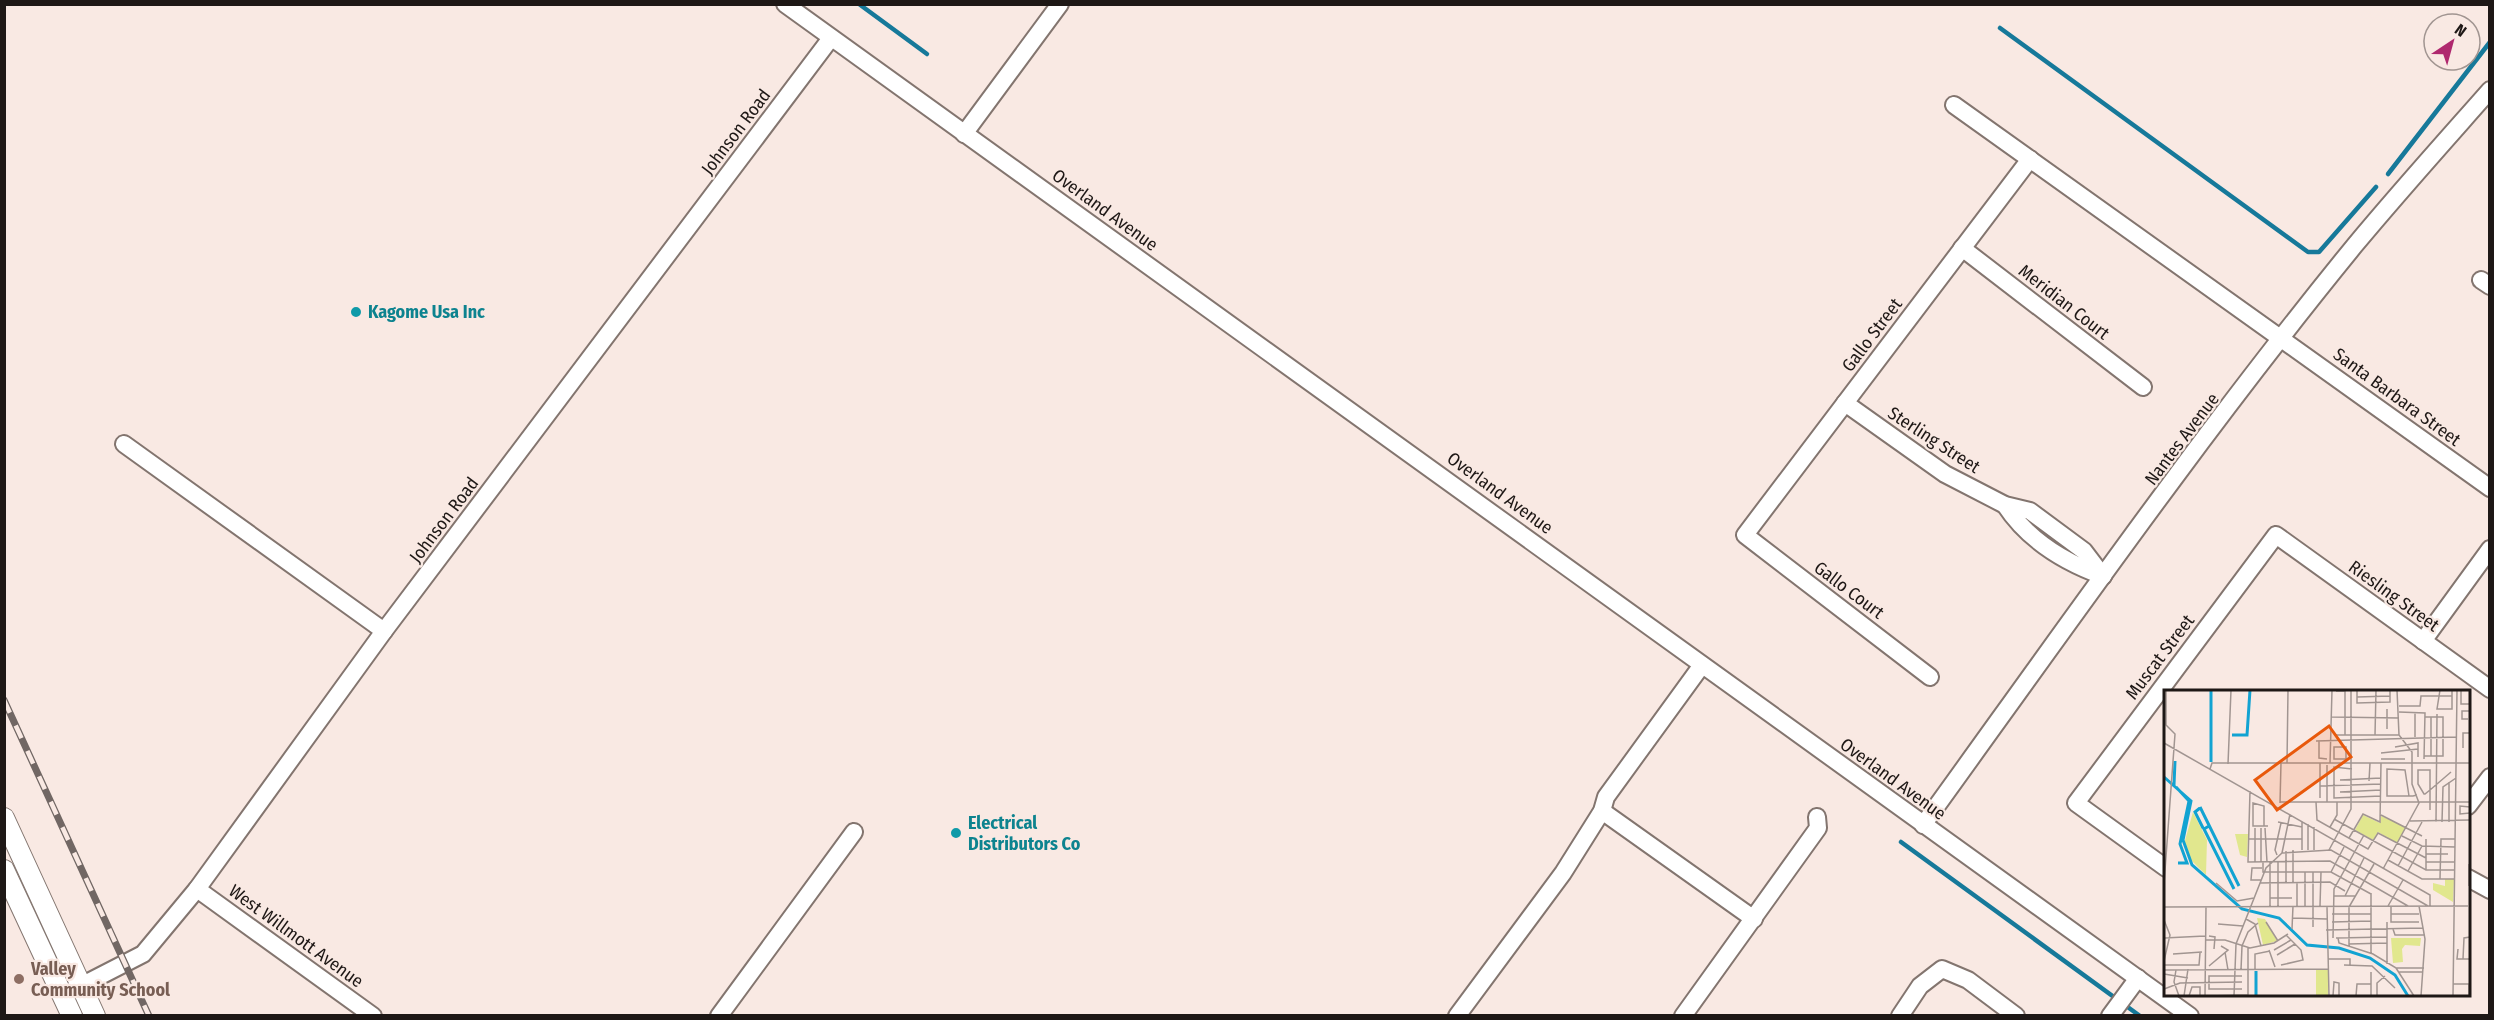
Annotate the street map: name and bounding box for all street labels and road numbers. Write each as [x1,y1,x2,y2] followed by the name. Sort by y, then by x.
[697,85,775,179] street label: Johnson Road
[1048,164,1162,256] street label: Overland Avenue
[2014,260,2114,344] street label: Meridian Court
[1837,294,1907,376] street label: Gallo Street
[2329,343,2465,451] street label: Santa Barbara Street
[2140,388,2224,489] street label: Nantes Avenue
[1884,402,1984,478] street label: Sterling Street
[1443,447,1557,539] street label: Overland Avenue
[405,473,483,567] street label: Johnson Road
[2344,556,2444,636] street label: Riesling Street
[1810,557,1888,623] street label: Gallo Court
[2121,610,2199,704] street label: Muscat Street
[1836,733,1950,825] street label: Overland Avenue
[224,880,368,992] street label: West Willmott Avenue

